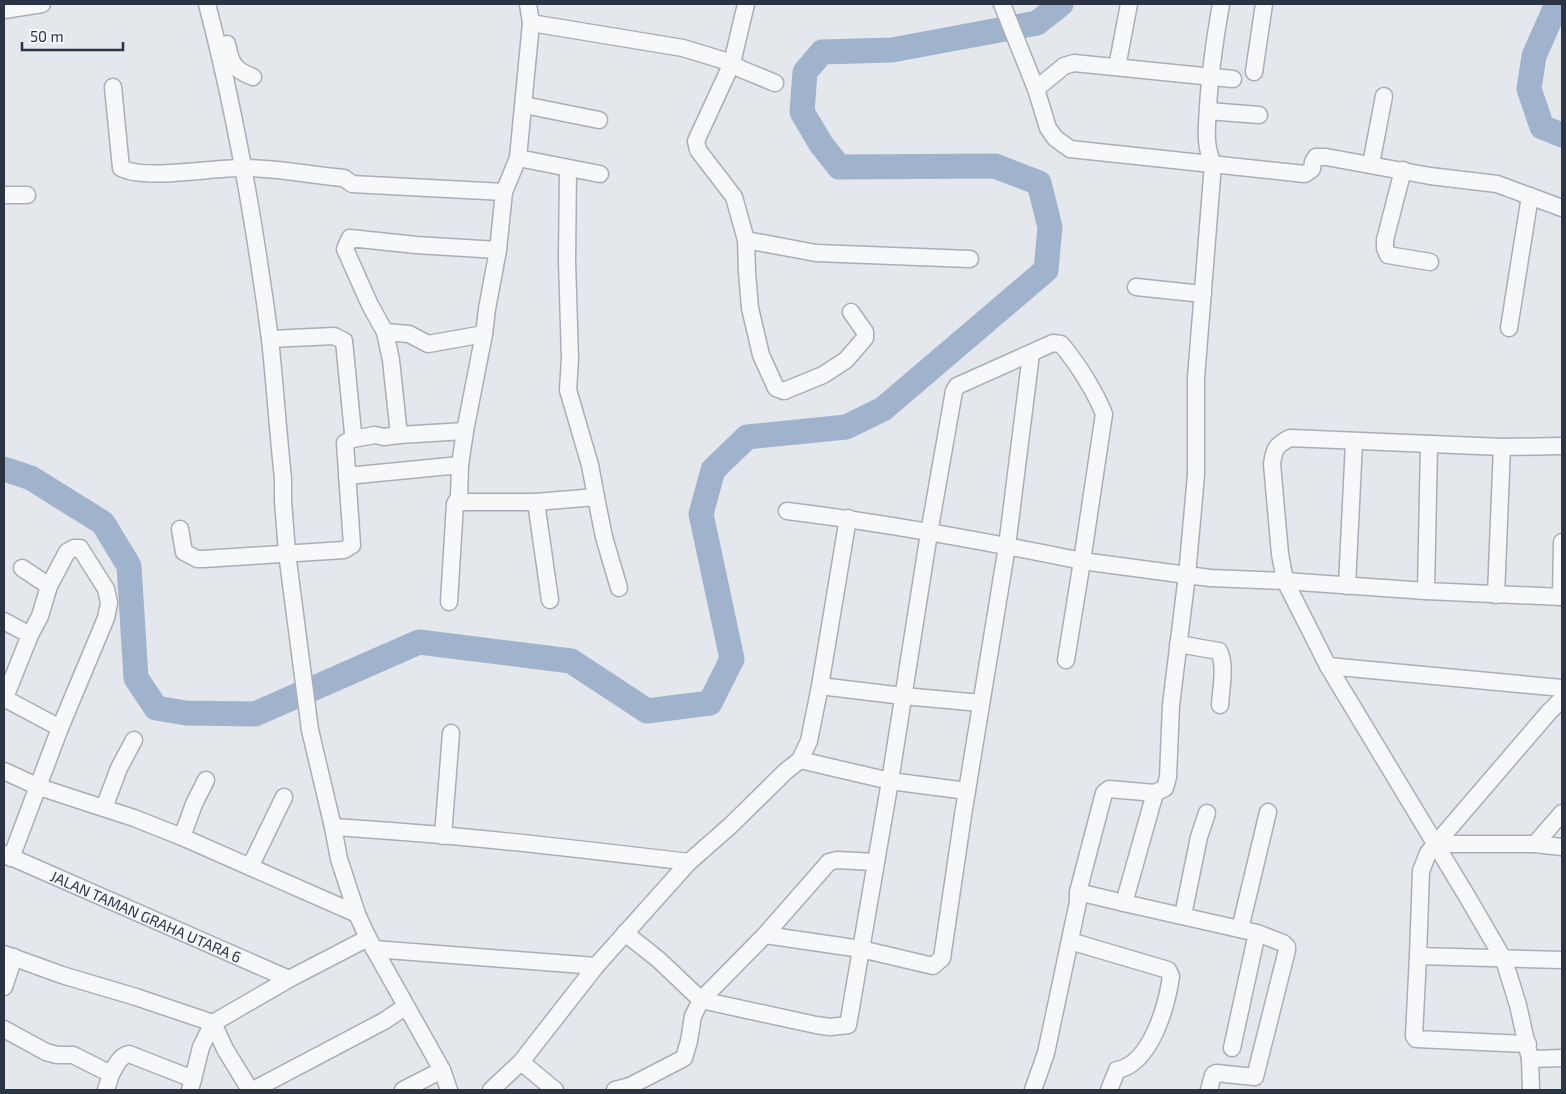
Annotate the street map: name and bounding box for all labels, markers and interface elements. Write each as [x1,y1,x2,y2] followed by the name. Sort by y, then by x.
[22,20,124,52] scale bar
[30,27,64,45] text: 50 m
[48,867,244,966] street label: JALAN TAMAN GRAHA UTARA 6

